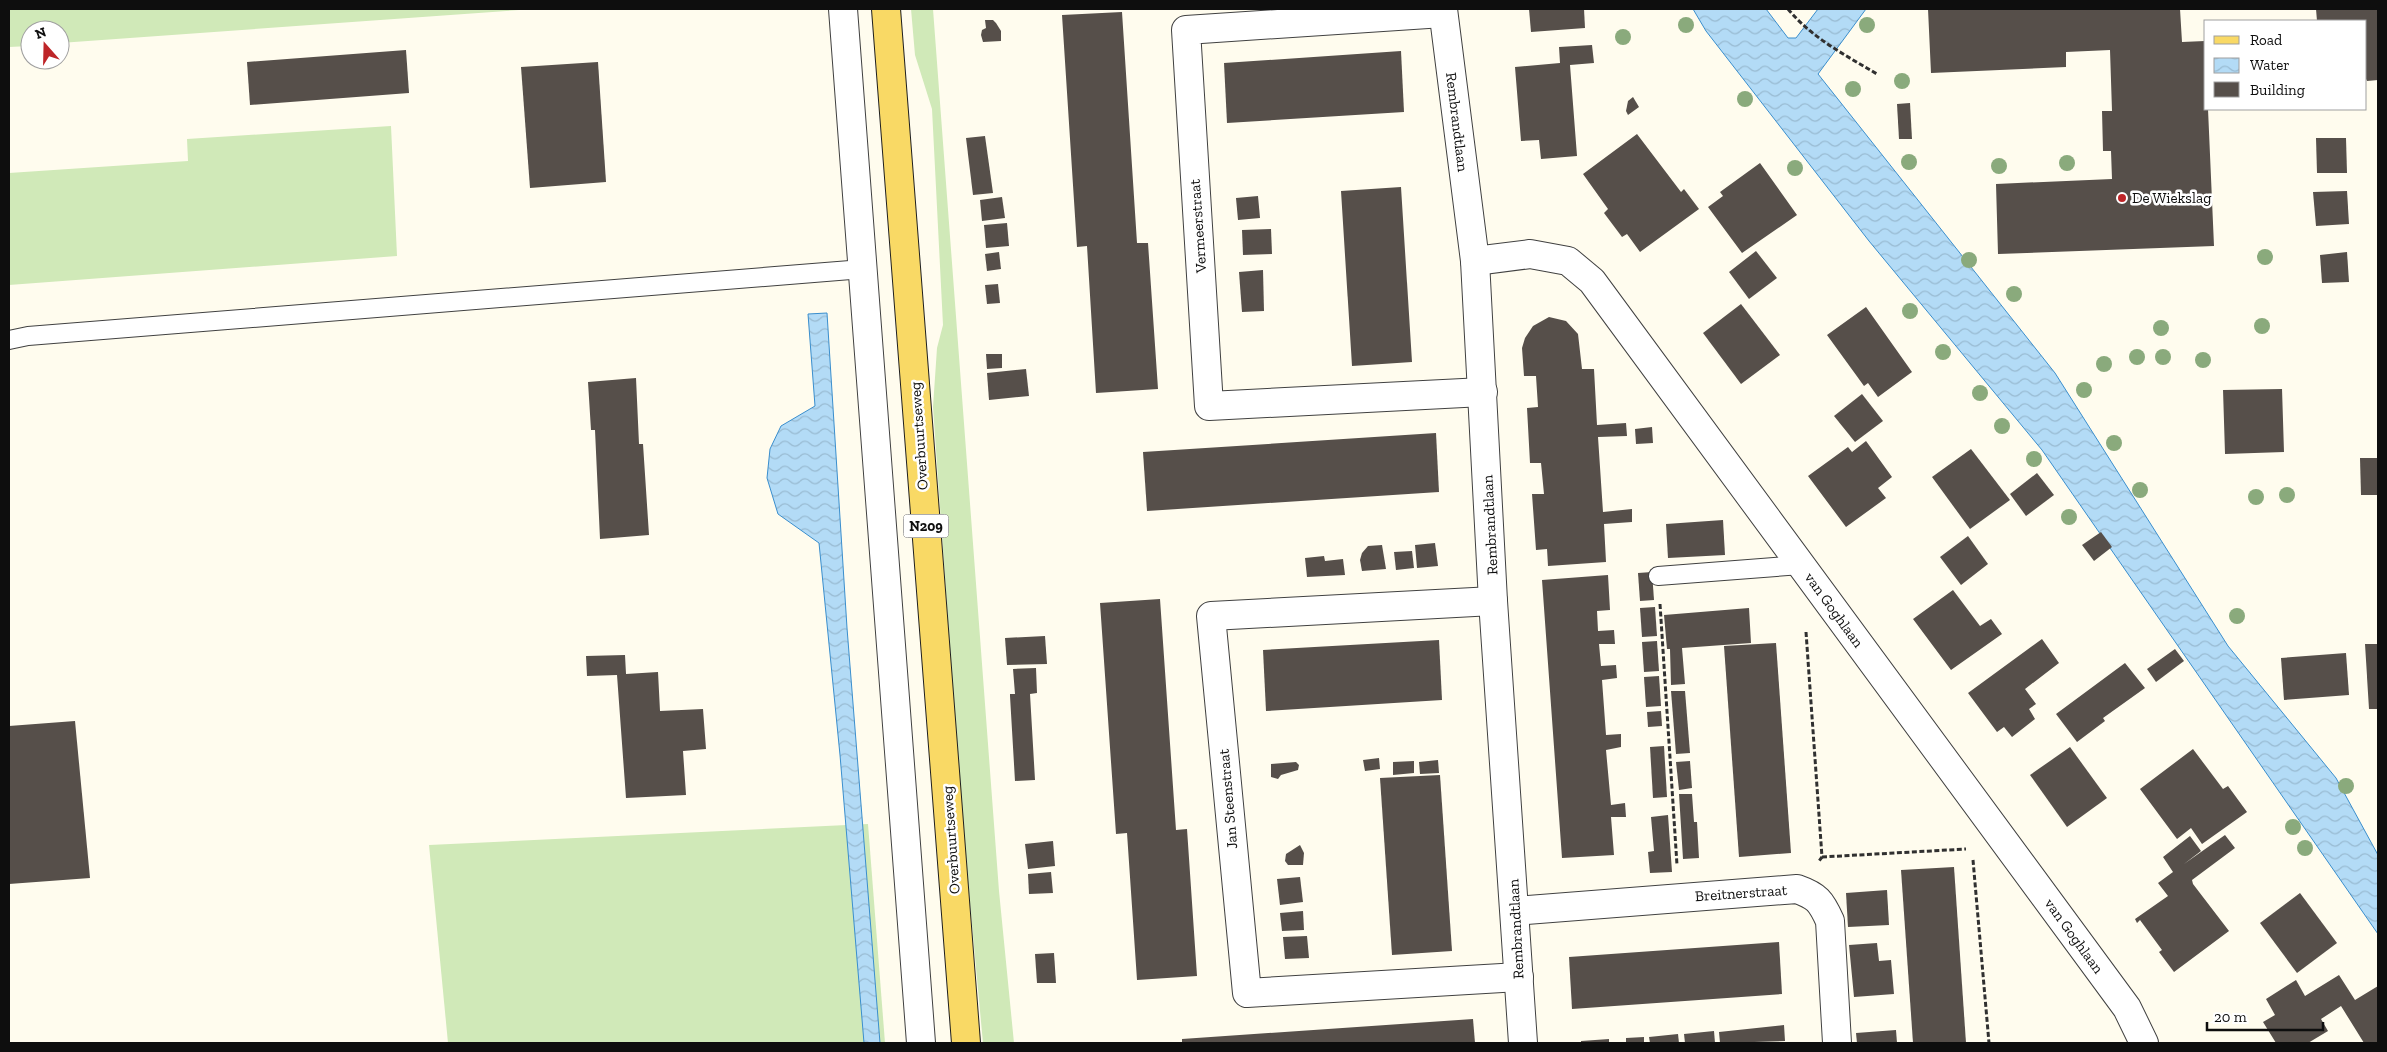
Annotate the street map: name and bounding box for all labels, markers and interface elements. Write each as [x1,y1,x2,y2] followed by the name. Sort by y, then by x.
[20,20,70,70] north arrow
[2204,20,2367,110] legend
[33,23,49,43] text: N
[2250,31,2283,49] text: Road
[2250,56,2290,74] text: Water
[1442,71,1472,173] street label: Rembrandtlaan
[2250,81,2305,99] text: Building
[1186,178,1210,274] street label: Vermeerstraat
[2132,189,2211,207] place label: De Wiekslag
[2116,192,2128,204] marker: De Wiekslag
[906,381,932,491] street label: Overbuurtseweg
[1478,474,1502,575] street label: Rembrandtlaan
[904,514,948,538] road number: N209
[1801,569,1868,651] street label: van Goghlaan
[1215,748,1241,850] street label: Jan Steenstraat
[938,785,964,895] street label: Overbuurtseweg
[1504,878,1528,979] street label: Rembrandtlaan
[1694,881,1788,905] street label: Breitnerstraat
[2041,895,2108,977] street label: van Goghlaan
[2207,1000,2323,1032] scale bar
[2214,1008,2247,1026] text: 20 m

